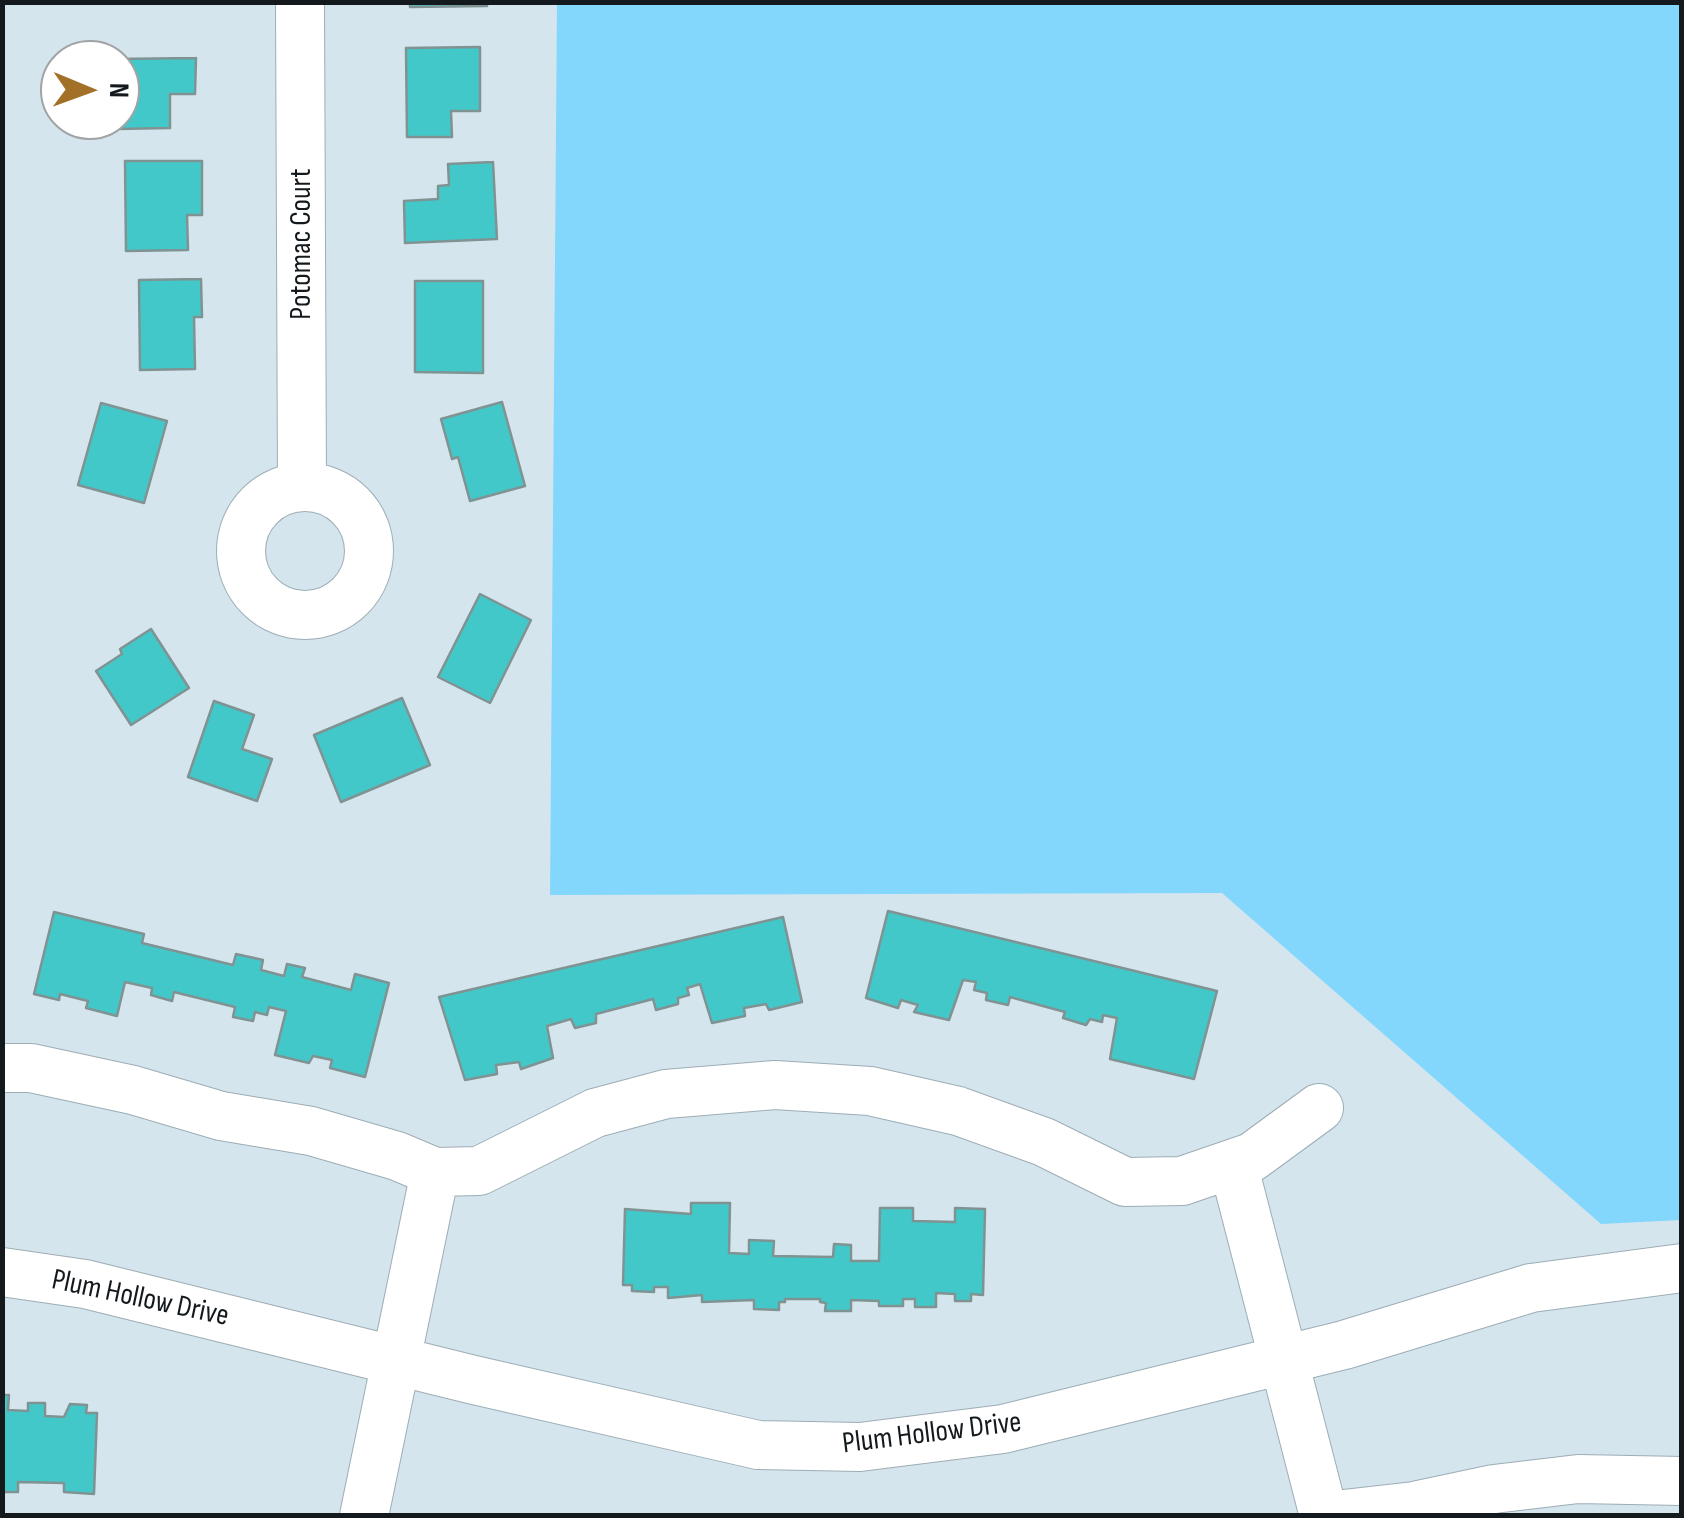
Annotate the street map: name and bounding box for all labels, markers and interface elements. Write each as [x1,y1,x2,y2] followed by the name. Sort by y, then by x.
[40,40,140,140] north arrow
[102,83,135,98] text: N
[284,168,320,320] street label: Potomac Court
[48,1263,232,1335] street label: Plum Hollow Drive
[840,1405,1024,1463] street label: Plum Hollow Drive

